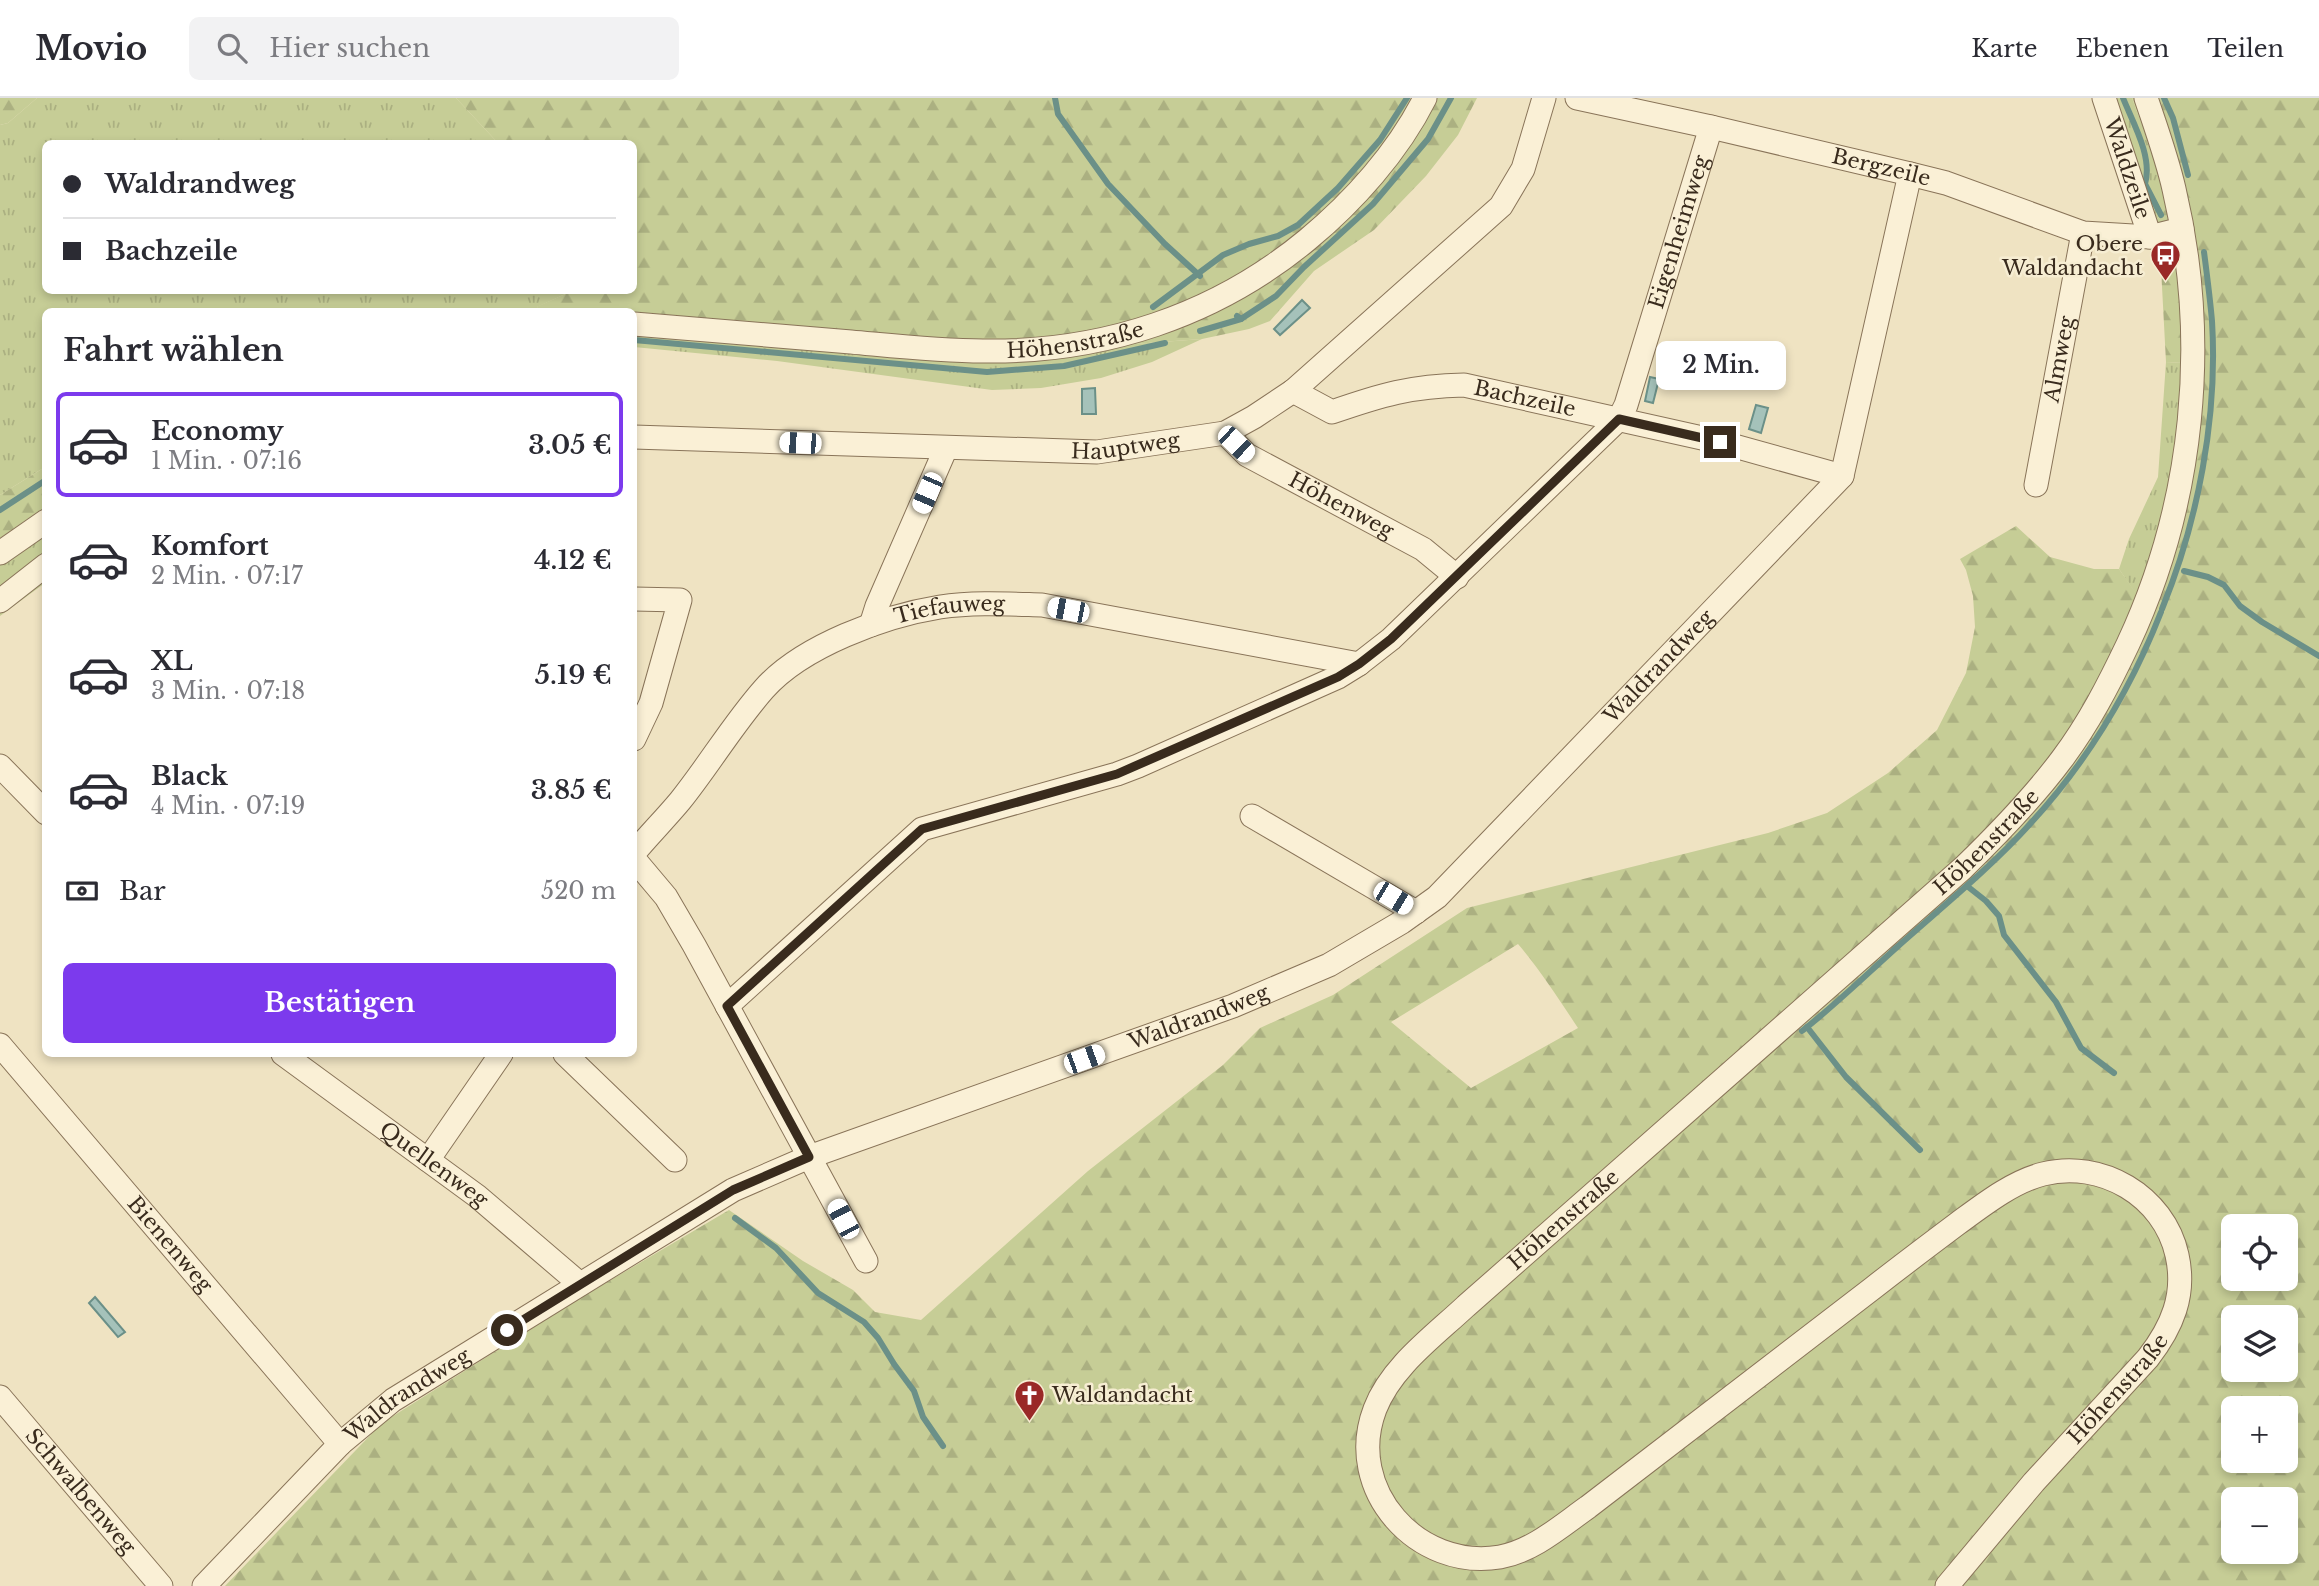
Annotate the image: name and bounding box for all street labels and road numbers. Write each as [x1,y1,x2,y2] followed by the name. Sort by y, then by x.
[2098,113,2156,222] street label: Waldzeile
[1829,143,1933,192] street label: Bergzeile
[1643,152,1715,312] street label: Eigenheimweg
[2038,313,2080,405] street label: Almweg
[1006,316,1147,364] street label: Höhenstraße
[1472,375,1578,422] street label: Bachzeile
[1071,427,1182,465] street label: Hauptweg
[1284,467,1399,544] street label: Höhenweg
[891,591,1006,630] street label: Tiefauweg
[1597,604,1720,730] street label: Waldrandweg
[1928,784,2045,901] street label: Höhenstraße
[1124,979,1273,1055] street label: Waldrandweg
[375,1116,494,1213] street label: Quellenweg
[1503,1164,1624,1276] street label: Höhenstraße
[122,1191,218,1298] street label: Bienenweg
[2062,1329,2174,1450] street label: Höhenstraße
[338,1342,475,1449] street label: Waldrandweg
[20,1423,141,1560] street label: Schwalbenweg

